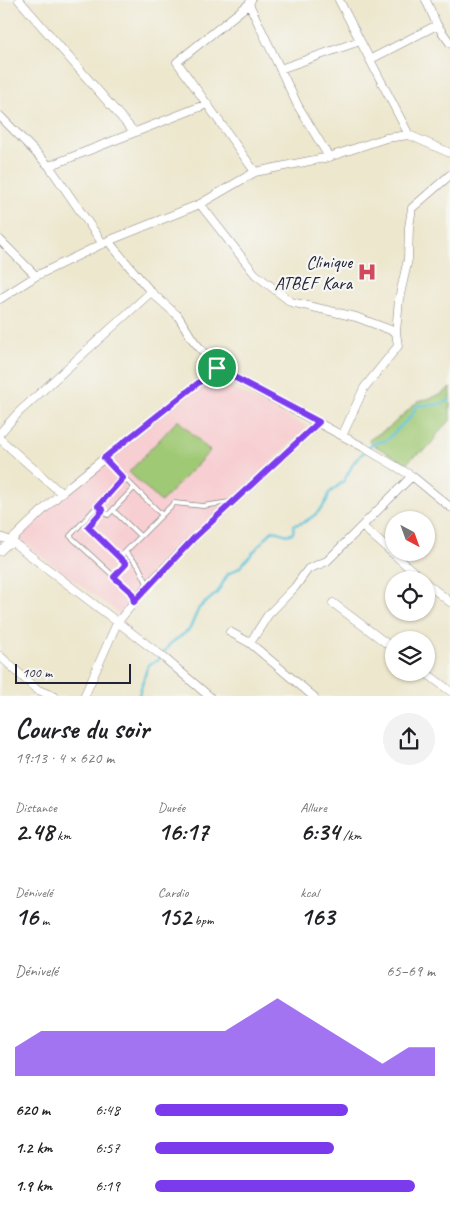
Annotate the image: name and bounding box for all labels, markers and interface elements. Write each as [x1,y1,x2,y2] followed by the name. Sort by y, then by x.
[275,251,354,294] place label: Clinique ATBEF Kara
[356,261,378,283] hospital icon: Clinique ATBEF Kara
[196,347,238,389] pin
[203,354,231,382] icon: arrive
[385,511,435,561] north arrow
[385,511,435,681] map controls
[385,571,435,621] button: locate
[385,631,435,681] button: layers
[15,662,131,685] scale bar
[22,664,52,681] text: 100 m
[15,711,149,746] text: Course du soir
[383,713,435,765] button: share
[15,748,114,768] text: 19:13 · 4 × 620 m
[15,799,57,816] text: Distance
[158,799,185,816] text: Durée
[300,799,327,816] text: Allure
[15,816,54,848] text: 2.48
[158,816,208,848] text: 16:17
[300,816,340,848] text: 6:34
[54,827,71,844] text: km
[340,827,361,844] text: /km
[15,884,53,901] text: Dénivelé
[158,884,188,901] text: Cardio
[300,884,319,901] text: kcal
[15,901,38,933] text: 16
[158,901,191,933] text: 152
[300,901,335,933] text: 163
[38,912,49,929] text: m
[191,912,214,929] text: bpm
[15,961,58,981] text: Dénivelé
[386,961,435,981] text: 65–69 m
[15,1100,50,1120] text: 620 m
[95,1100,120,1120] text: 6:48
[15,1138,52,1158] text: 1.2 km
[95,1138,120,1158] text: 6:57
[15,1176,52,1196] text: 1.9 km
[95,1176,120,1196] text: 6:19

